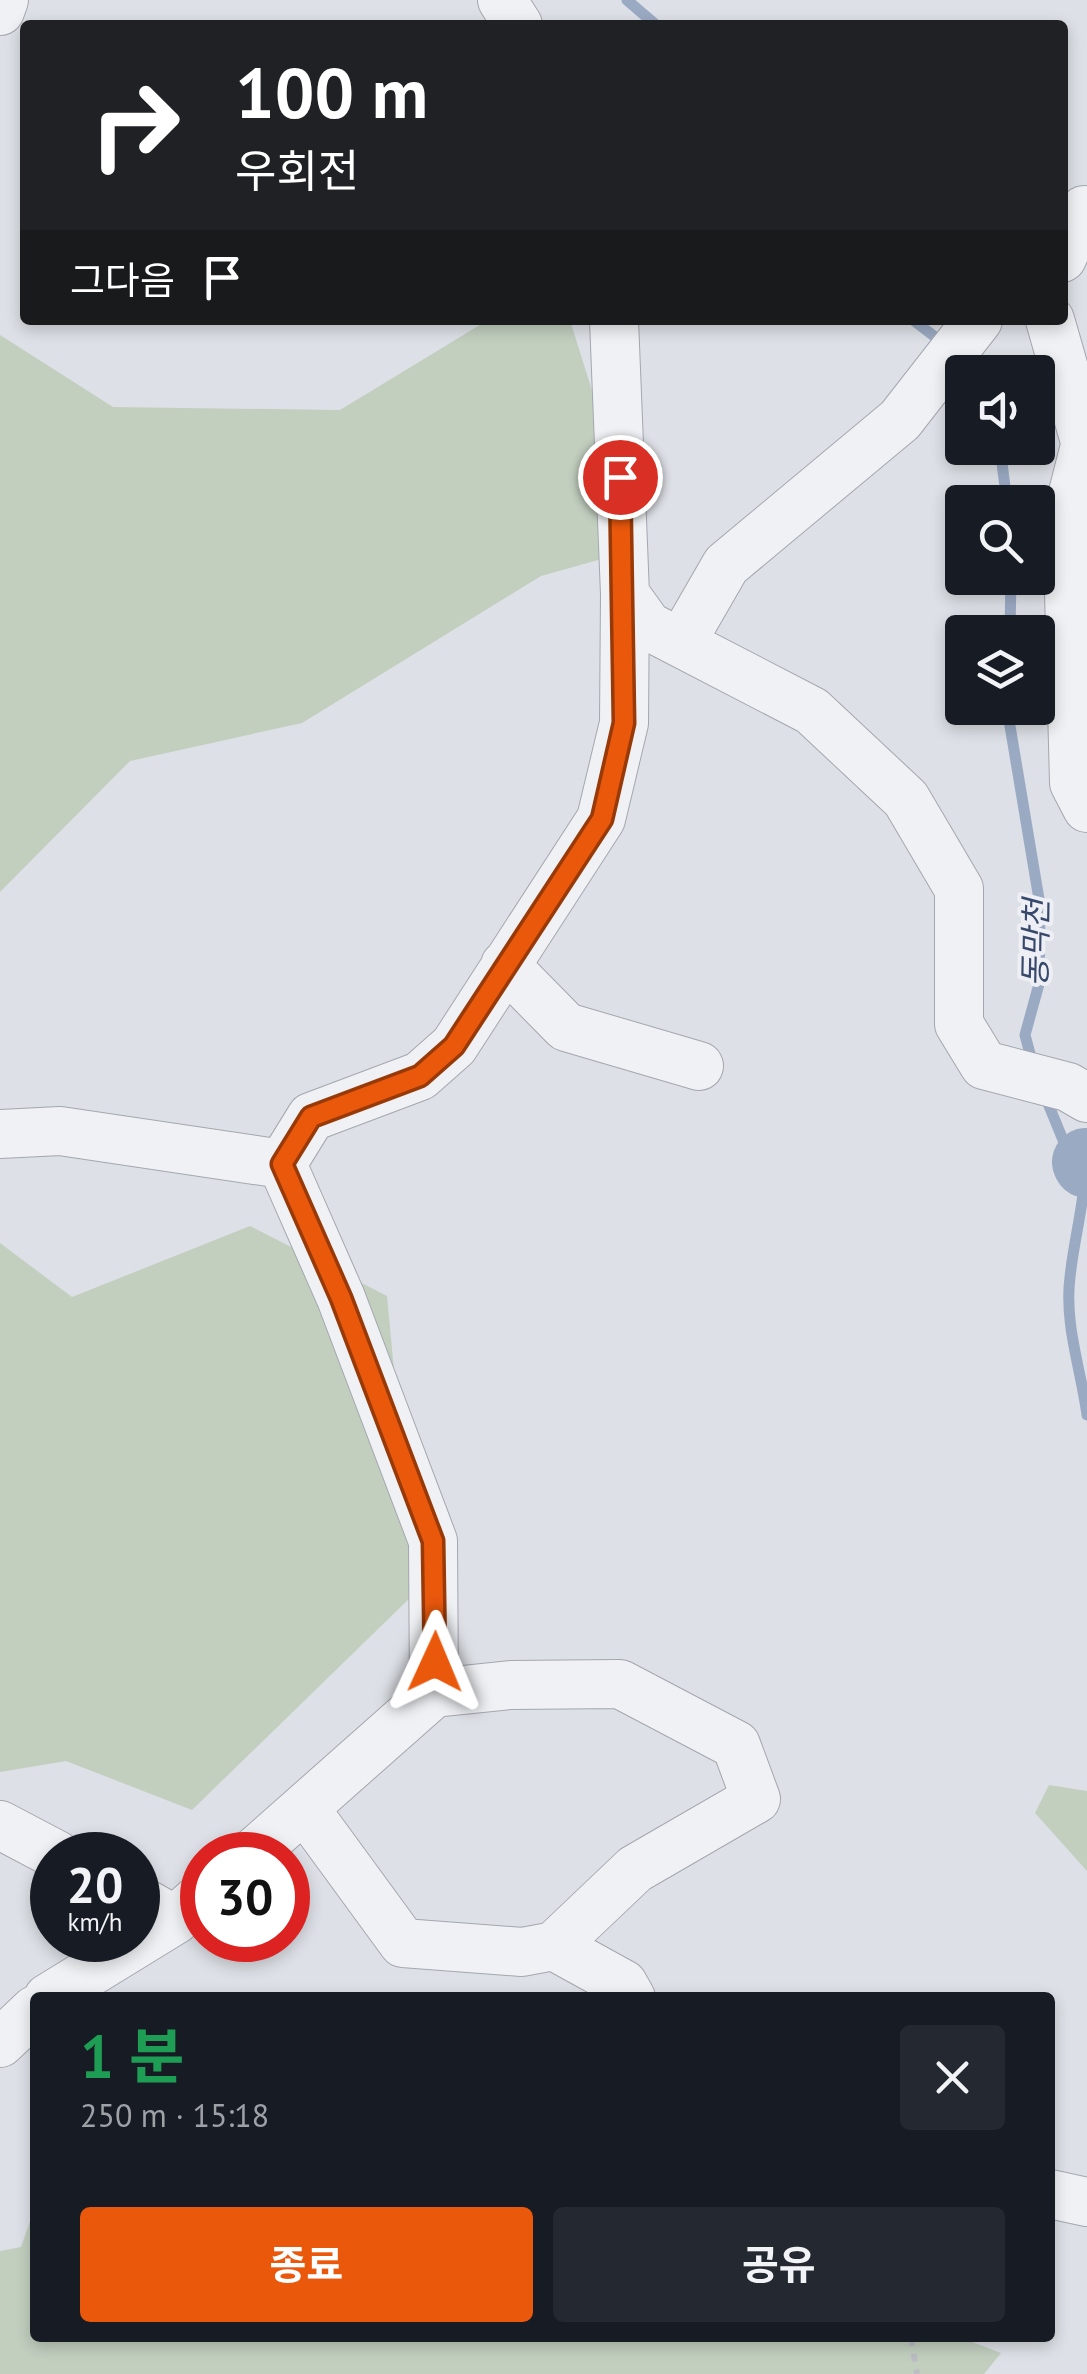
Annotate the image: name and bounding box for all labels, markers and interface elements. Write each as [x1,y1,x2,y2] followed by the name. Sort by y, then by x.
[235,47,428,137] text: 100 m
[70,60,200,190] icon: right
[235,141,359,199] text: 우회전
[195,250,250,305] icon: arrive
[70,255,175,304] text: 그다음
[945,355,1055,725] map controls
[945,355,1055,465] button: sound
[578,435,663,520] pin
[593,450,648,505] icon: arrive
[945,485,1055,595] button: search
[945,615,1055,725] button: layers
[1013,895,1057,988] water label: 동막천
[383,1610,487,1714] position arrow
[180,1832,310,1962] speed limit sign: 30
[67,1852,123,1917] text: 20
[68,1906,122,1938] text: km/h
[80,2017,184,2095] text: 1 분
[900,2025,1005,2130] button: close
[80,2094,269,2136] text: 250 m · 15:18
[80,2207,533,2322] button: 종료
[553,2207,1005,2322] button: 공유

